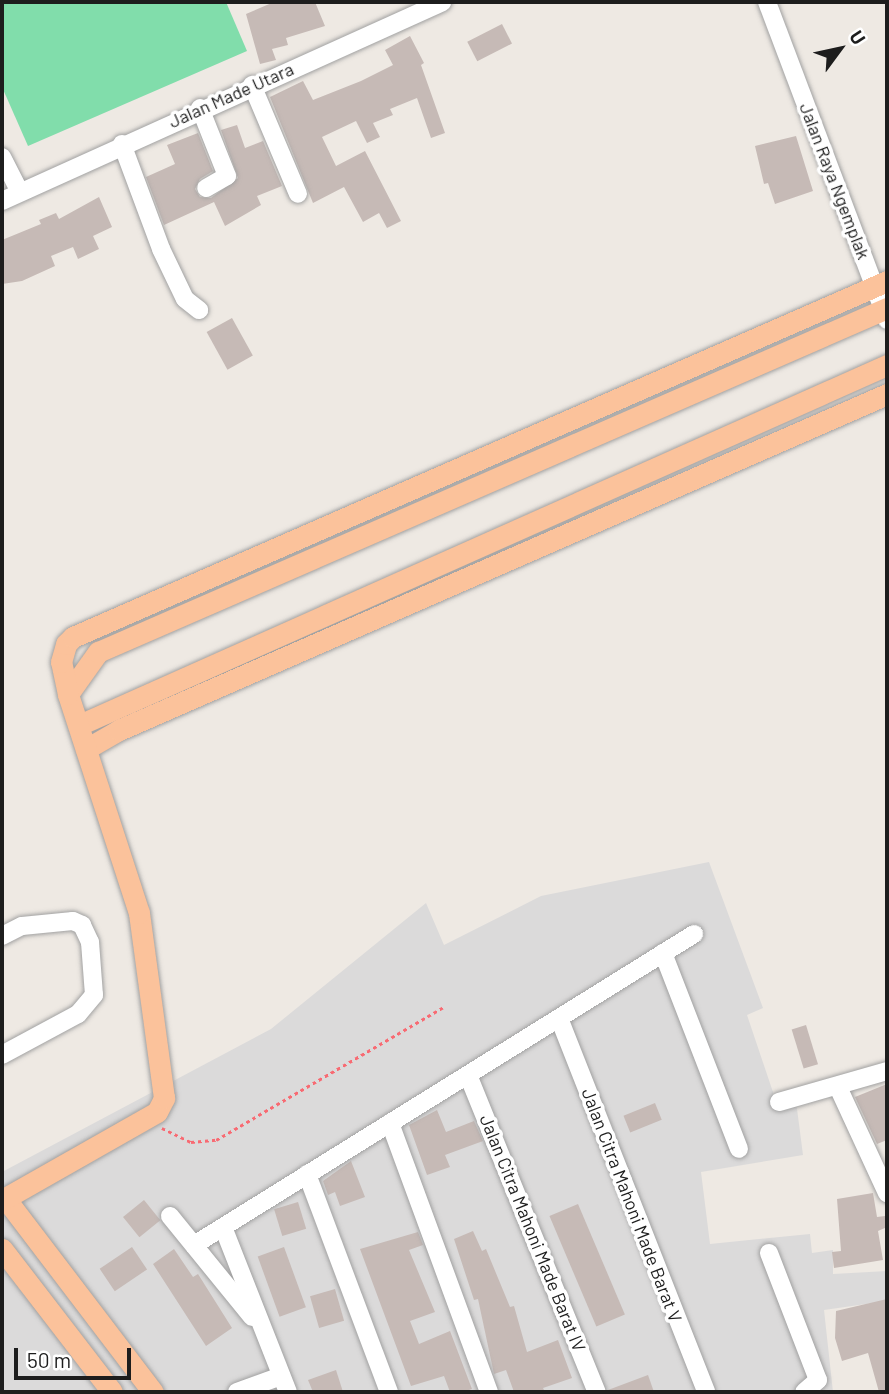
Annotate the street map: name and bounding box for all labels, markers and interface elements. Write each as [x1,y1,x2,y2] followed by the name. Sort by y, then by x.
[805,14,875,84] north arrow
[845,26,871,49] text: U
[165,58,297,132] street label: Jalan Made Utara
[795,100,875,262] street label: Jalan Raya Ngemplak
[577,1085,687,1325] street label: Jalan Citra Mahoni Made Barat V
[476,1111,590,1355] street label: Jalan Citra Mahoni Made Barat IV
[18,1334,135,1378] scale bar
[27,1347,71,1372] text: 50 m

